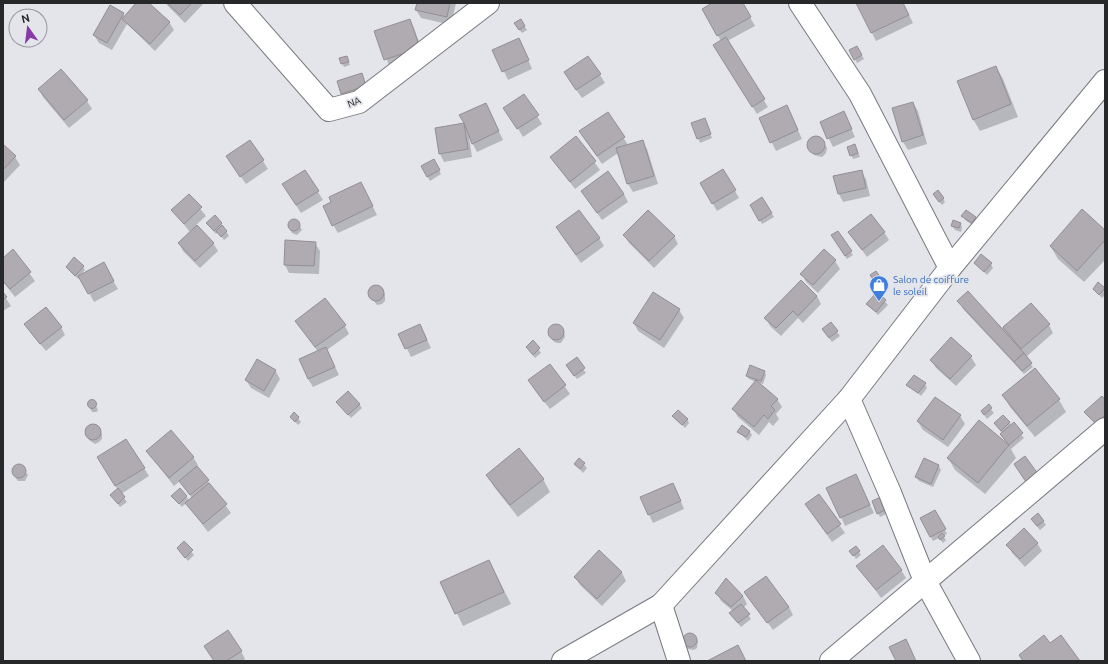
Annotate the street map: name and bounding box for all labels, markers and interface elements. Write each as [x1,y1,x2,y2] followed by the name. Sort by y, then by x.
[8,8,48,48] north arrow
[20,11,31,25] text: N
[346,94,363,110] street label: NA
[868,274,890,302] shop icon: Salon de coiffure le soleil
[893,274,969,297] place label: Salon de coiffure le soleil

